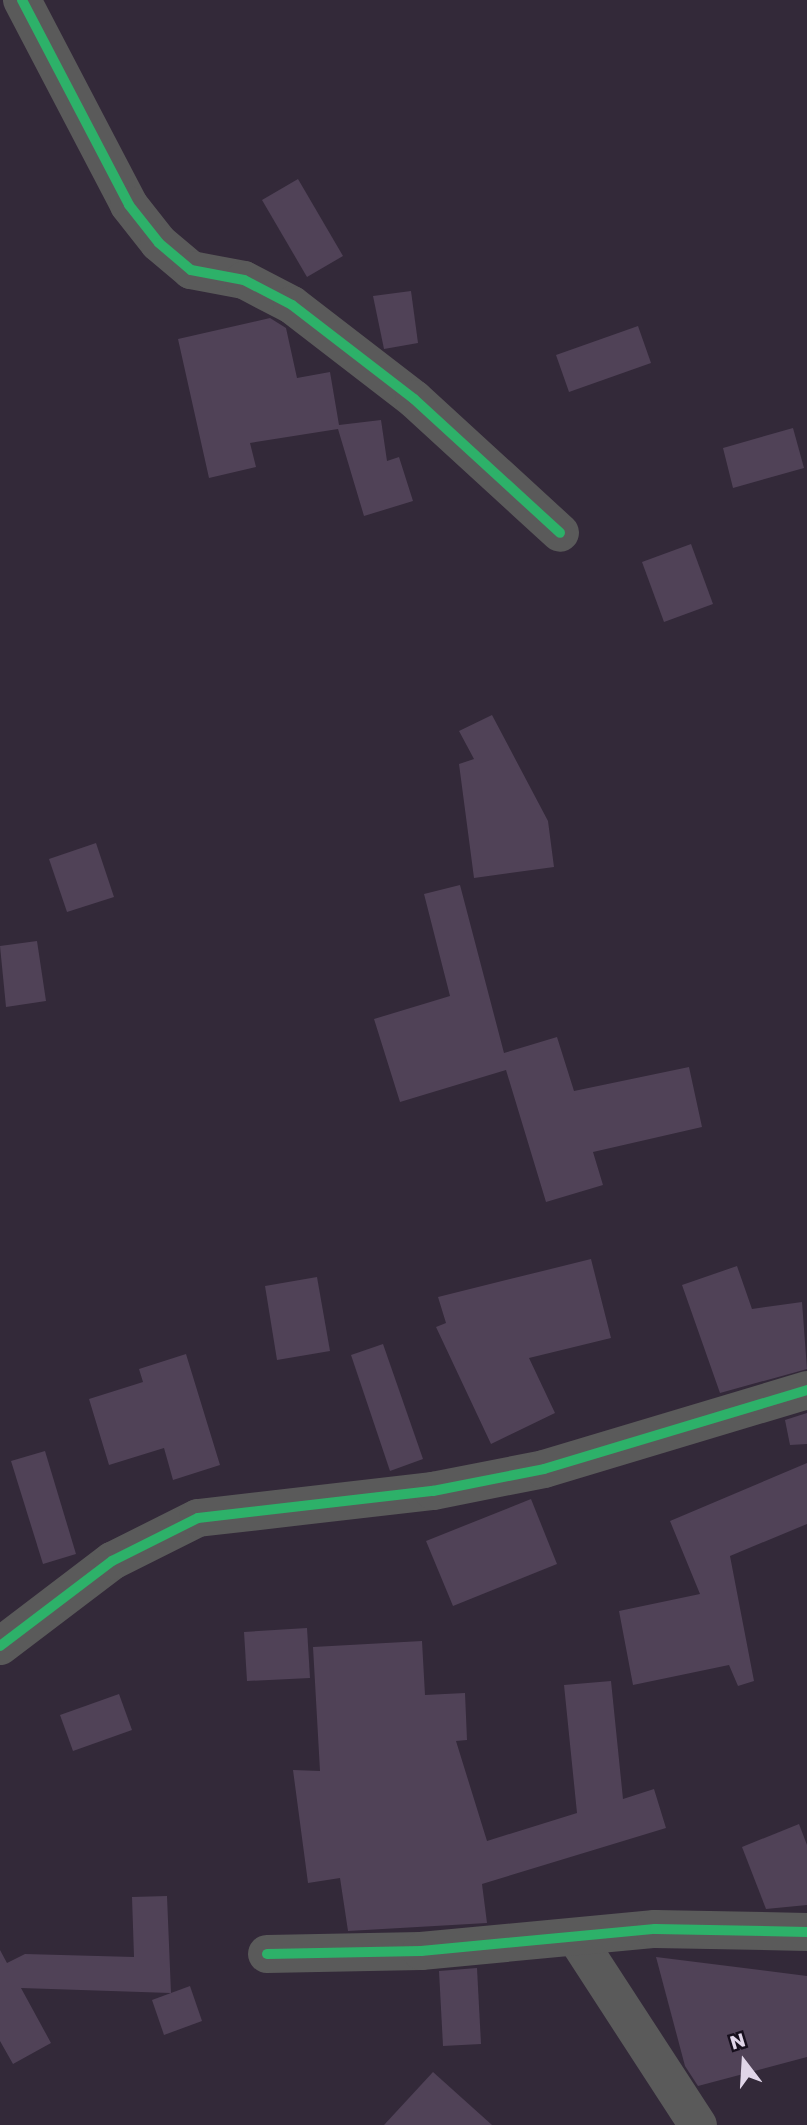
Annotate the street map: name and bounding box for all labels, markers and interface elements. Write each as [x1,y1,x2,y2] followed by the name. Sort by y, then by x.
[727,2026,748,2056] text: N
[709,2027,779,2097] north arrow

